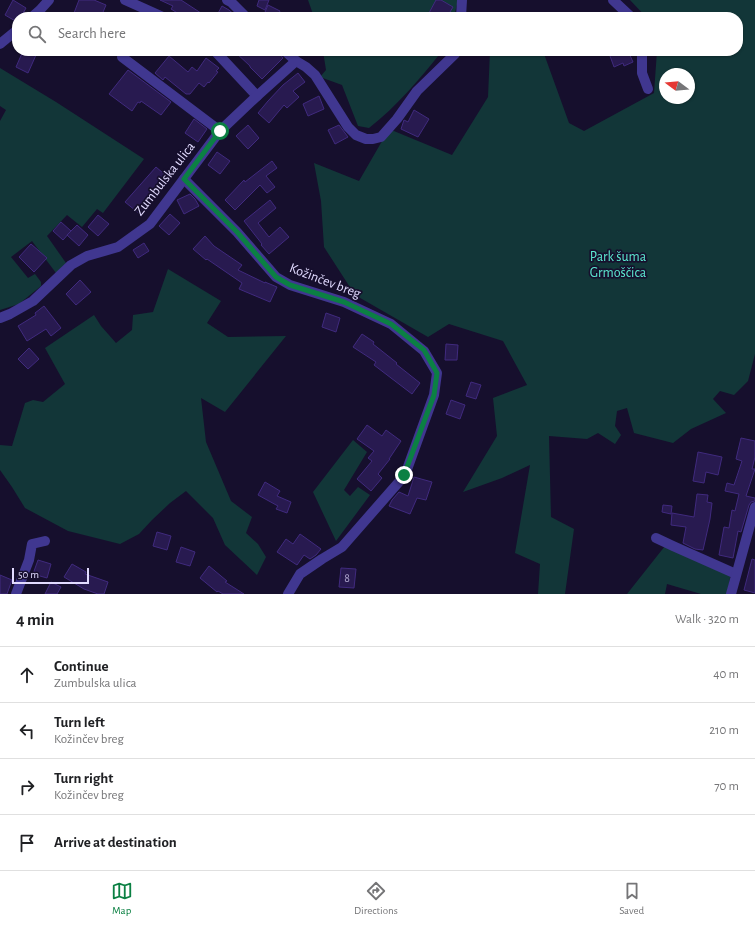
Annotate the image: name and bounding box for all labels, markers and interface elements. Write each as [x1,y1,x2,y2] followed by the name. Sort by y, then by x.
[12,12,743,56] search box
[26,23,48,45] icon: search
[58,26,126,41] text: Search here
[659,68,695,104] north arrow
[211,122,229,140] route start
[132,139,198,218] street label: Zumbulska ulica
[590,250,647,280] park label: Park šuma Grmoščica
[287,261,363,301] street label: Kožinčev breg
[395,466,413,484] route end
[12,566,89,585] scale bar
[18,569,39,580] text: 50 m
[344,572,350,584] house number: 8
[16,611,54,628] text: 4 min
[675,613,739,626] text: Walk · 320 m
[54,659,109,674] text: Continue
[16,664,38,686] icon: ahead
[713,668,739,681] text: 40 m
[54,677,137,690] text: Zumbulska ulica
[54,715,105,730] text: Turn left
[16,720,38,742] icon: left
[709,724,739,737] text: 210 m
[54,733,124,746] text: Kožinčev breg
[54,771,113,786] text: Turn right
[16,776,38,798] icon: right
[714,780,739,793] text: 70 m
[54,789,124,802] text: Kožinčev breg
[16,832,38,854] icon: arrive
[54,835,177,850] text: Arrive at destination
[111,880,133,917] tab: Map
[354,880,398,917] tab: Directions
[619,880,644,917] tab: Saved

